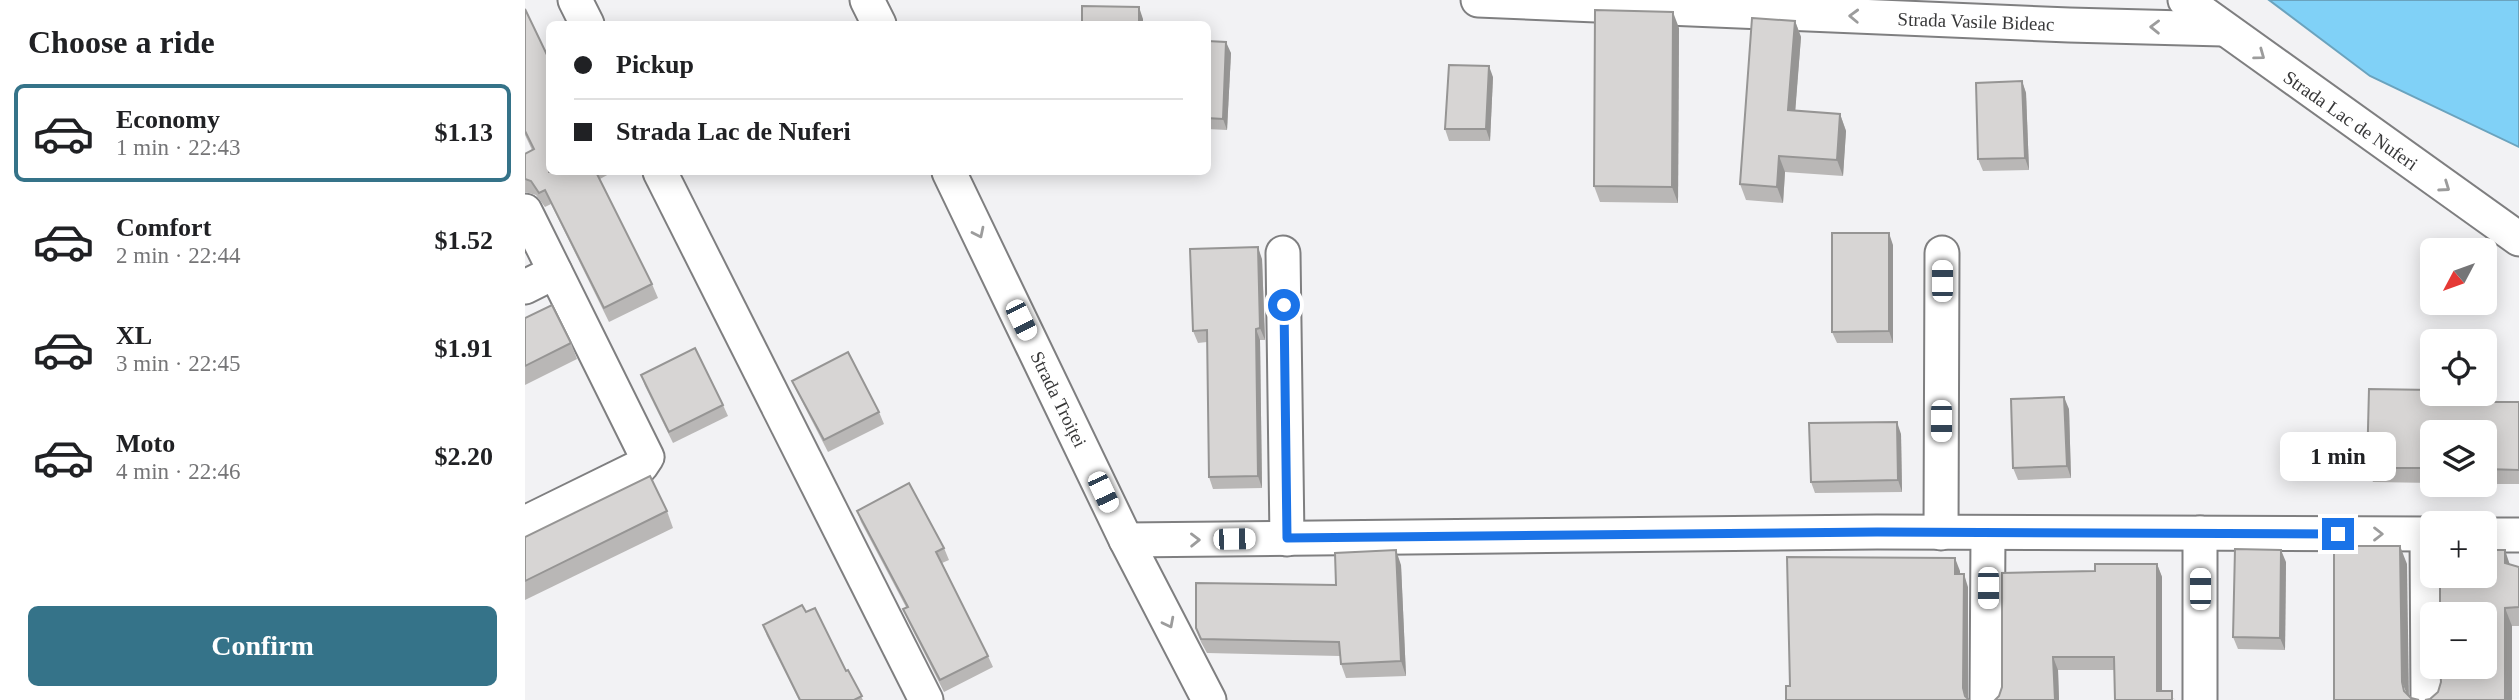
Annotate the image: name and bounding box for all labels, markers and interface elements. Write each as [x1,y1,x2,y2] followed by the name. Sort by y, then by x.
[1897,8,2055,35] street label: Strada Vasile Bideac
[1849,9,1860,24] one-way arrow
[2149,20,2160,35] one-way arrow
[28,24,215,60] text: Choose a ride
[2252,47,2265,59] one-way arrow
[616,50,694,79] text: Pickup
[2280,66,2422,175] street label: Strada Lac de Nuferi
[32,102,95,165] icon: car
[116,105,220,134] text: Economy
[616,117,851,146] text: Strada Lac de Nuferi
[435,118,493,147] text: $1.13
[116,135,241,160] text: 1 min · 22:43
[2437,179,2450,191] one-way arrow
[32,210,95,273] icon: car
[116,213,211,242] text: Comfort
[435,226,493,255] text: $1.52
[971,226,985,238] one-way arrow
[2420,238,2497,315] north arrow
[2420,238,2497,679] map controls
[116,243,241,268] text: 2 min · 22:44
[1932,260,1953,302] car
[1268,289,1300,321] route start
[1003,297,1040,343] car
[32,318,95,381] icon: car
[116,321,152,350] text: XL
[2420,329,2497,406] button: locate
[435,334,493,363] text: $1.91
[1026,348,1091,451] street label: Strada Troiței
[116,351,241,376] text: 3 min · 22:45
[1931,400,1952,442] car
[2420,420,2497,497] button: layers
[32,426,95,489] icon: car
[116,429,175,458] text: Moto
[2280,433,2396,482] callout: 1 min
[435,442,493,471] text: $2.20
[2310,444,2366,469] text: 1 min
[116,459,241,484] text: 4 min · 22:46
[1085,469,1122,515] car
[2420,511,2497,588] button: +
[2322,518,2354,550] route end
[2373,526,2383,542] one-way arrow
[1213,528,1256,550] car
[1190,532,1200,548] one-way arrow
[1978,567,1999,609] car
[2190,568,2211,610] car
[2420,602,2497,679] button: −
[28,606,497,686] button: Confirm
[1161,616,1174,628] one-way arrow

